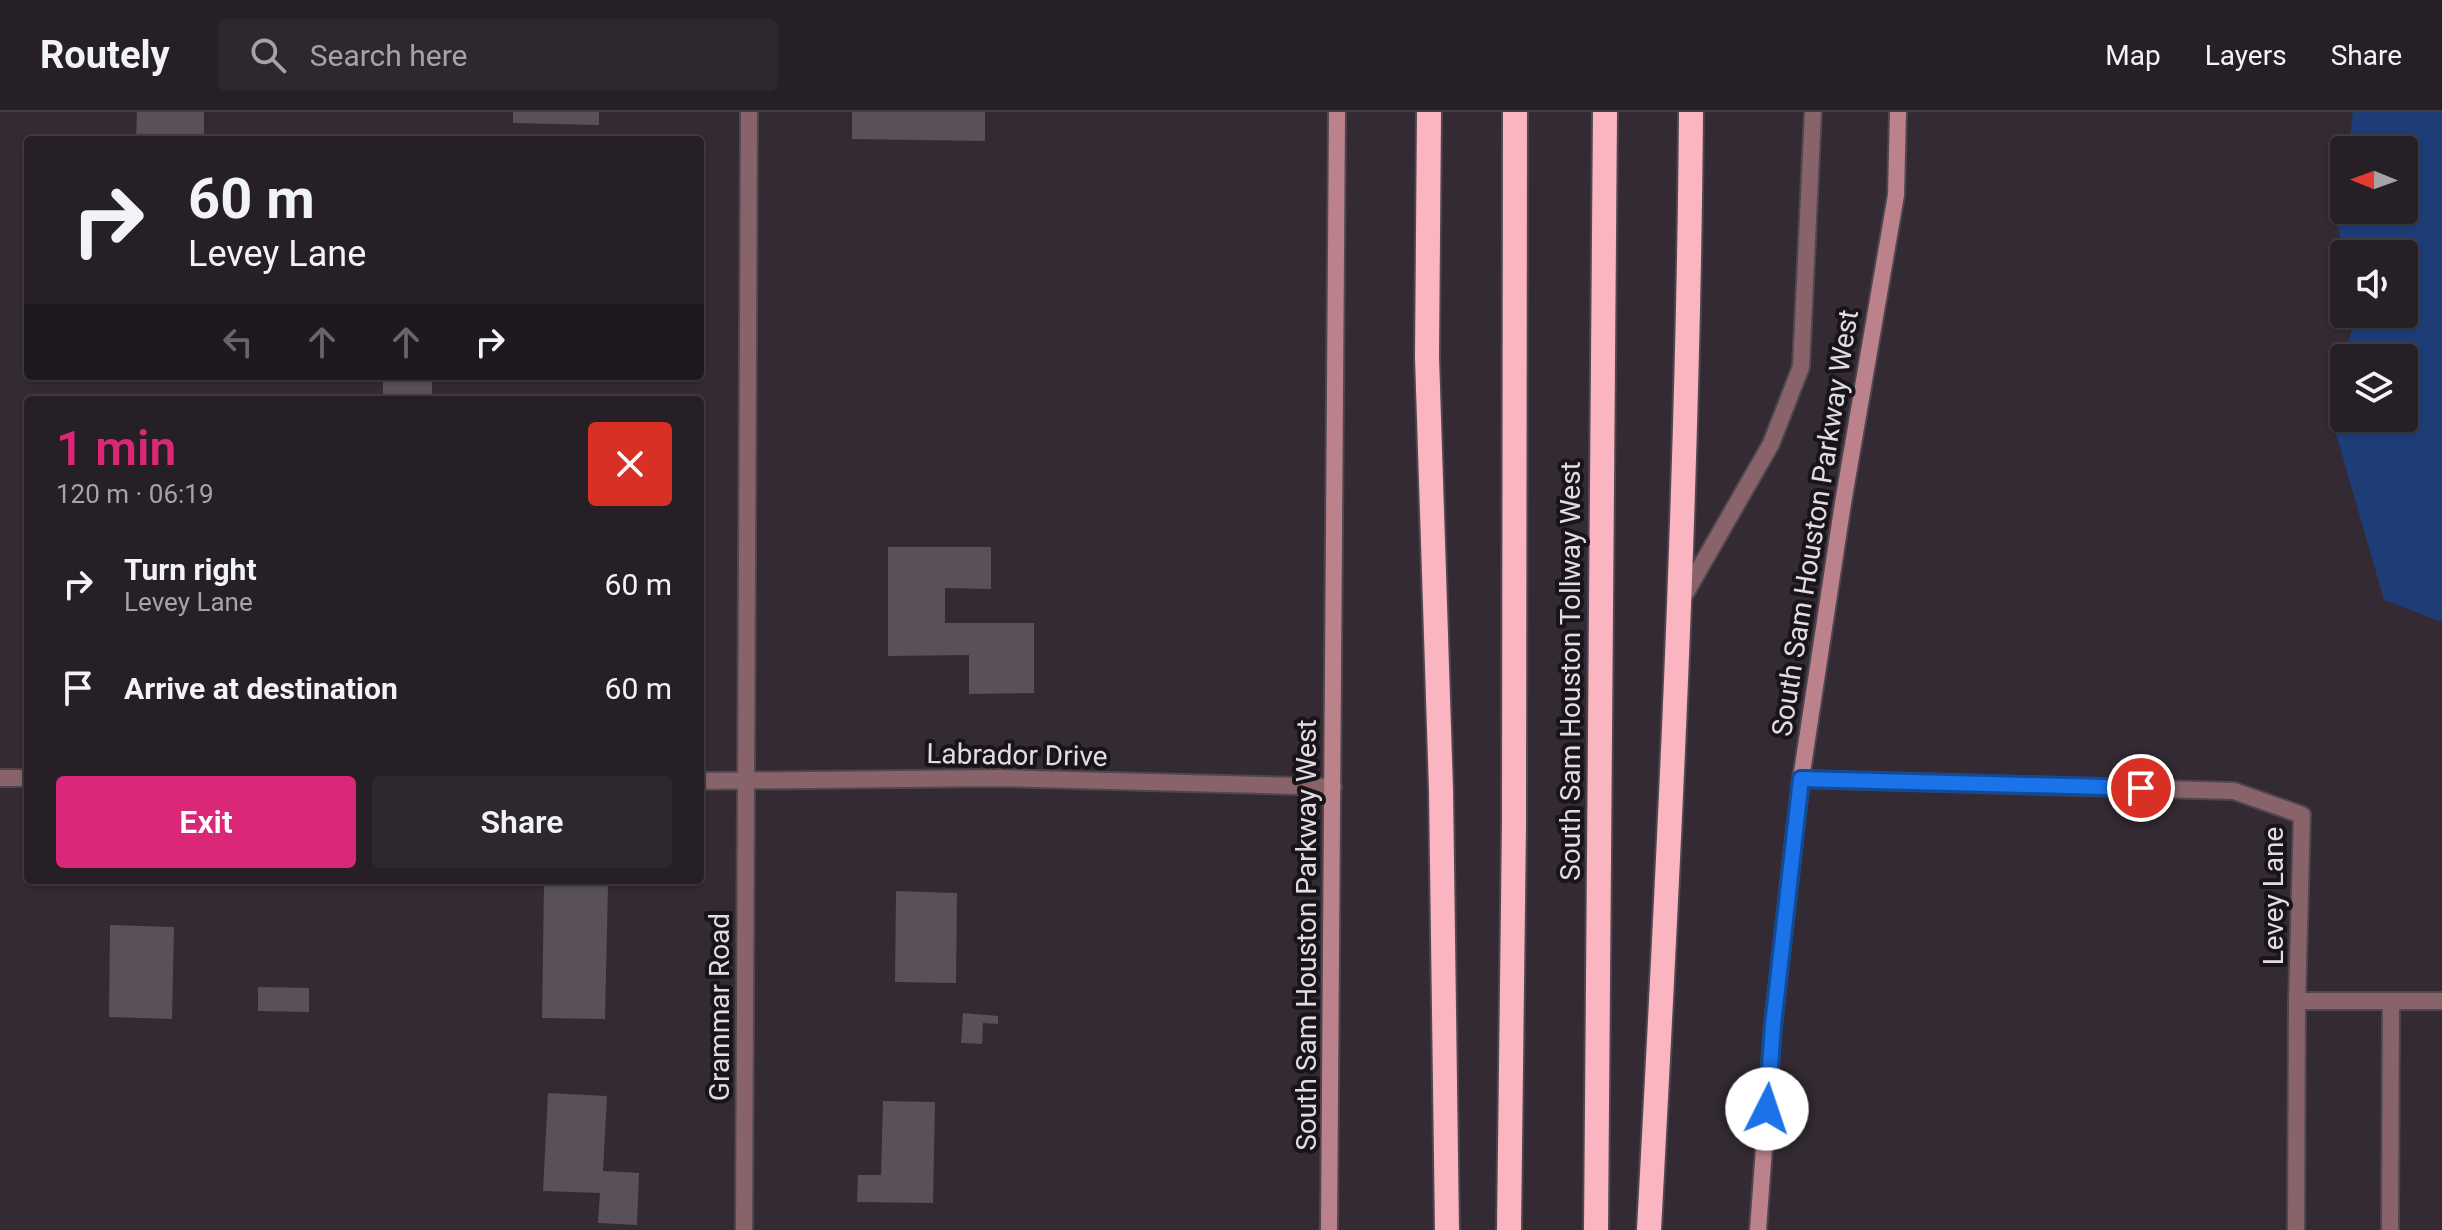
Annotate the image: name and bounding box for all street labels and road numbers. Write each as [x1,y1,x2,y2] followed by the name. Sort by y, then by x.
[1765,307,1865,739] street label: South Sam Houston Parkway West
[1554,461,1587,881] street label: South Sam Houston Tollway West
[1290,719,1323,1151] street label: South Sam Houston Parkway West
[926,737,1108,773] street label: Labrador Drive
[2257,827,2290,965] street label: Levey Lane
[703,913,736,1101] street label: Grammar Road

